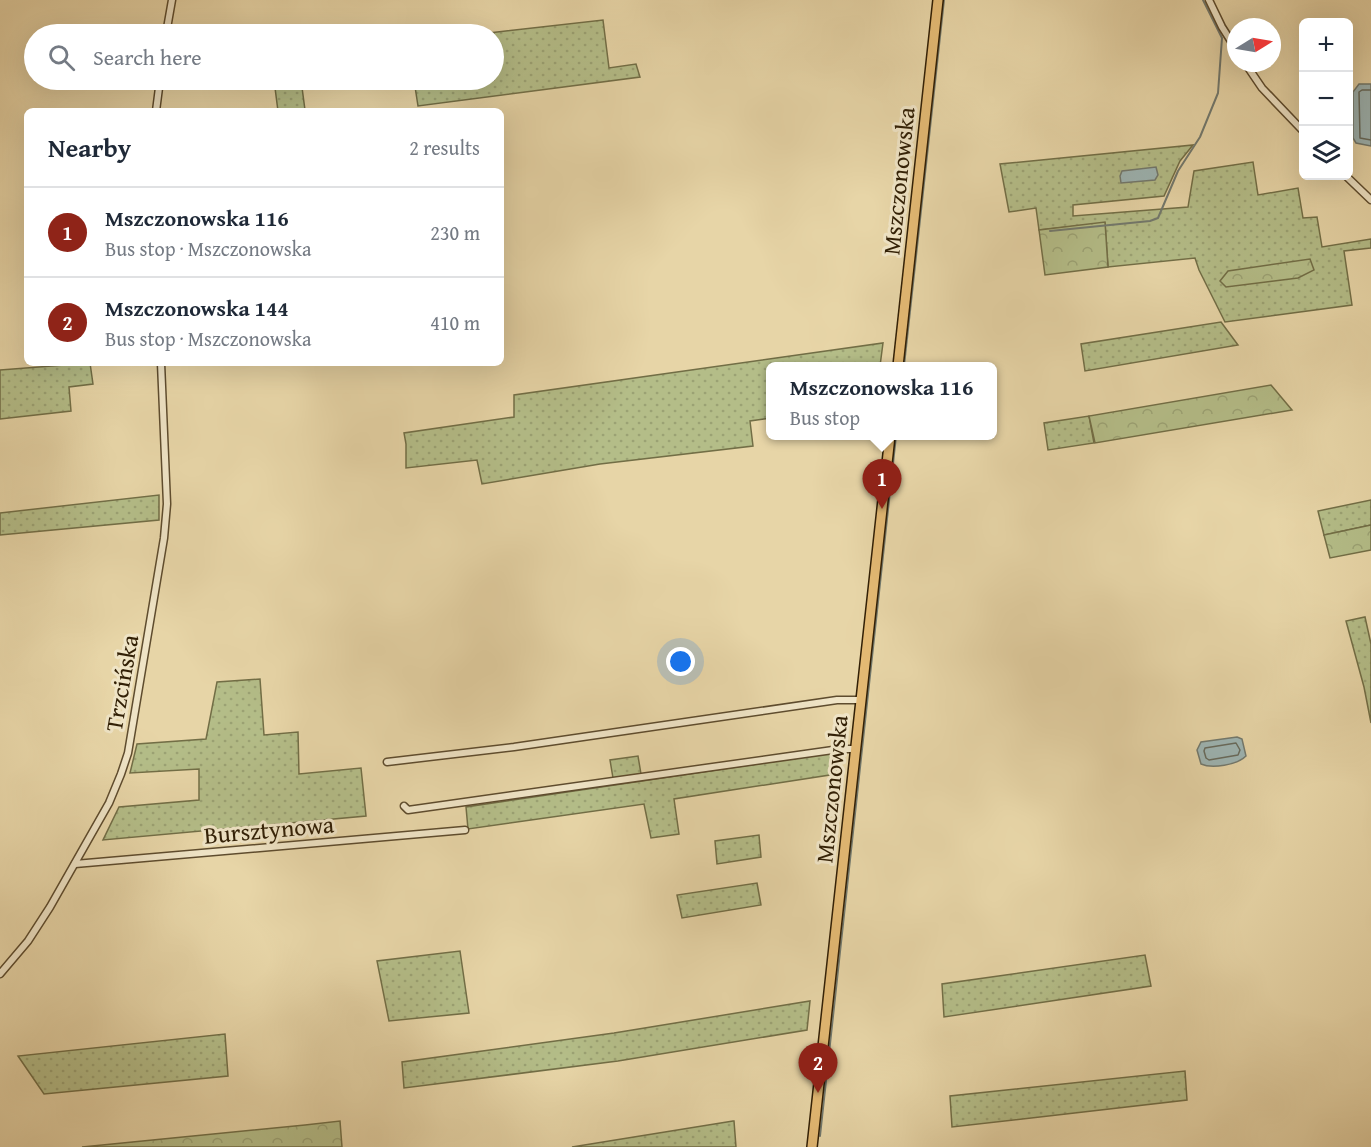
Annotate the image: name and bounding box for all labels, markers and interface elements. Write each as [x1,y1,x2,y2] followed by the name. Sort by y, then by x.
[1227,18,1281,72] north arrow
[1299,18,1353,180] map controls
[1299,18,1353,72] button: +
[24,24,504,90] search box
[45,41,78,74] icon: search
[93,41,202,73] text: Search here
[1299,72,1353,126] button: −
[873,105,924,257] street label: Mszczonowska
[1299,126,1353,180] button: layers
[48,128,131,167] text: Nearby
[409,133,480,162] text: 2 results
[105,202,289,234] text: Mszczonowska 116
[62,218,73,247] text: 1
[430,218,480,247] text: 230 m
[105,234,311,263] text: Bus stop · Mszczonowska
[105,292,289,324] text: Mszczonowska 144
[62,308,73,337] text: 2
[430,308,480,337] text: 410 m
[105,324,311,353] text: Bus stop · Mszczonowska
[766,362,997,440] popup
[790,371,973,403] text: Mszczonowska 116
[790,403,860,432] text: Bus stop
[862,460,902,509] pin: 1
[96,631,147,734] street label: Trzcińska
[666,647,695,676] your location
[806,713,857,865] street label: Mszczonowska
[203,806,336,853] street label: Bursztynowa
[798,1044,838,1093] pin: 2

